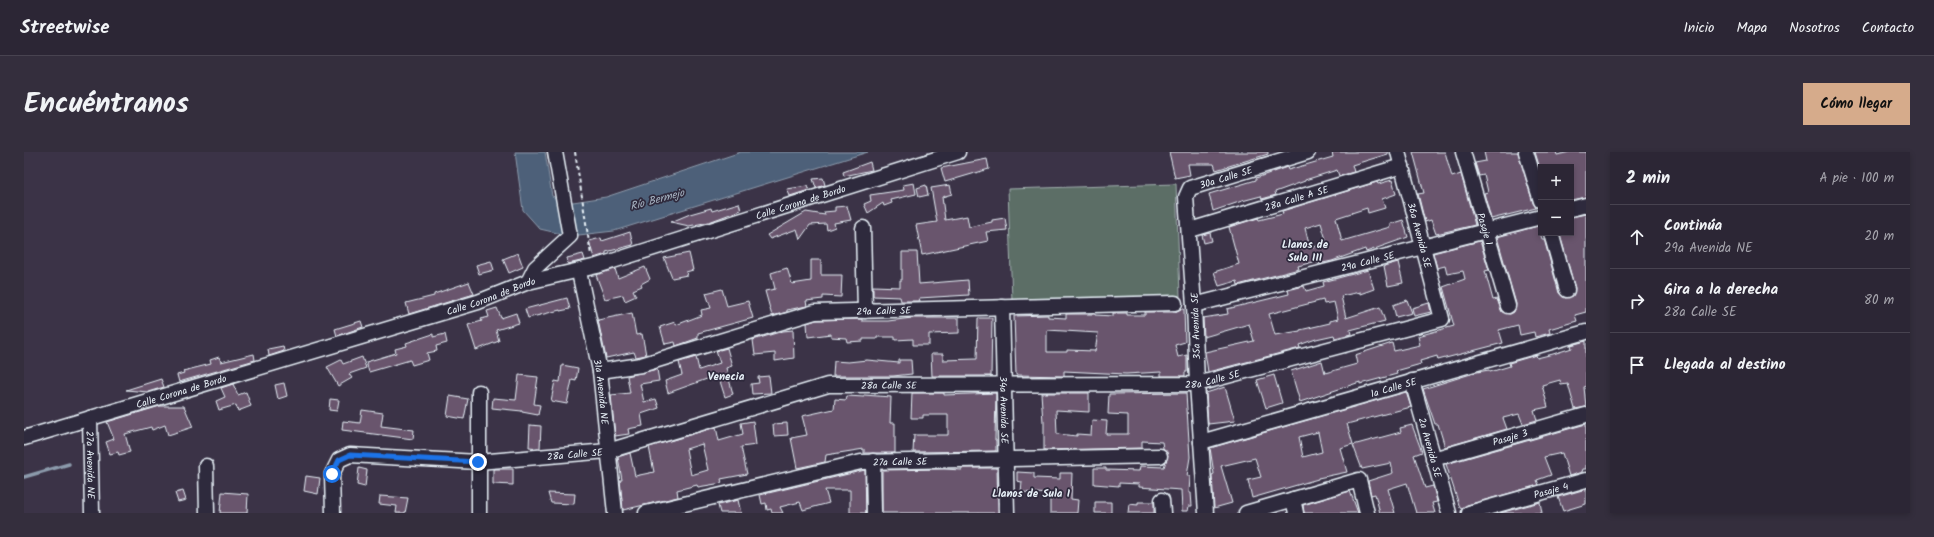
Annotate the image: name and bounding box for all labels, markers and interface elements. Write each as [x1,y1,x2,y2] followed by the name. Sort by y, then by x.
[20,13,110,43] text: Streetwise
[1683,17,1714,39] text: Inicio
[1736,17,1767,39] text: Mapa
[1789,17,1840,39] text: Nosotros
[1862,17,1914,39] text: Contacto
[24,82,189,127] text: Encuéntranos
[1803,83,1910,125] button: Cómo llegar
[1198,162,1256,194] street label: 30a Calle SE
[1538,164,1574,236] map controls
[1538,164,1574,200] button: +
[1626,165,1670,192] text: 2 min
[1820,168,1894,189] text: A pie · 100 m
[754,181,848,224] street label: Calle Corona de Bordo
[1263,181,1332,216] street label: 28a Calle A SE
[628,184,687,216] water label: Río Bermejo
[1538,200,1574,236] button: −
[1403,201,1436,271] street label: 36a Avenida SE
[1472,211,1497,247] street label: Pasaje 1
[1664,214,1722,238] text: Continúa
[1626,226,1648,248] icon: ahead
[1864,226,1894,247] text: 20 m
[1282,236,1329,267] district label: Llanos de Sula III
[1664,238,1753,259] text: 29a Avenida NE
[1339,247,1397,276] street label: 29a Calle SE
[445,273,537,320] street label: Calle Corona de Bordo
[1664,278,1778,302] text: Gira a la derecha
[1626,290,1648,312] icon: right
[1864,290,1894,311] text: 80 m
[1187,291,1205,360] street label: 35a Avenida SE
[1664,302,1737,323] text: 28a Calle SE
[856,303,912,320] street label: 29a Calle SE
[1664,353,1786,377] text: Llegada al destino
[1626,354,1648,376] icon: arrive
[589,357,613,427] street label: 31a Avenida NE
[1185,366,1243,393] street label: 28a Calle SE
[708,368,745,386] district label: Venecia
[134,371,229,413] street label: Calle Corona de Bordo
[1369,374,1420,402] street label: 1a Calle SE
[995,376,1012,445] street label: 34a Avenida SE
[861,378,918,394] street label: 28a Calle SE
[1414,416,1446,481] street label: 2a Avenida SE
[1491,425,1530,450] street label: Pasaje 3
[81,431,99,500] street label: 27a Avenida NE
[546,444,604,465] street label: 28a Calle SE
[469,453,487,471] route end
[873,454,929,471] street label: 27a Calle SE
[323,465,341,483] route start
[1532,478,1571,503] street label: Pasaje 4
[992,485,1071,503] district label: Llanos de Sula I

